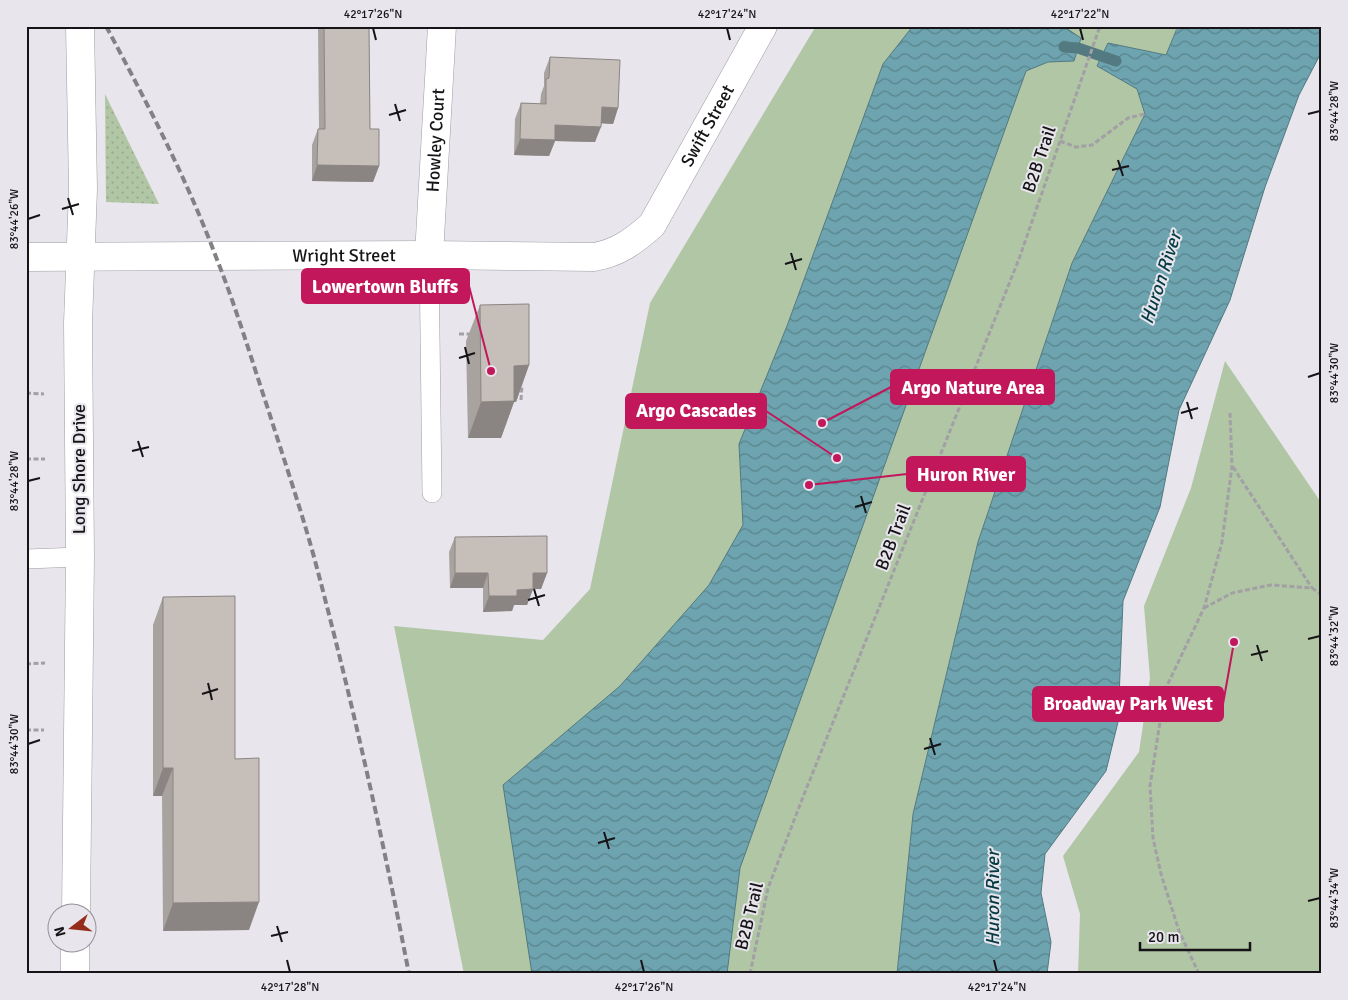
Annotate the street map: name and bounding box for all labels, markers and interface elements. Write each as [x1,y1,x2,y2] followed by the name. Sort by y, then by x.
[344,7,402,22] text: 42°17'26"N
[698,7,756,22] text: 42°17'24"N
[1051,7,1109,22] text: 42°17'22"N
[676,81,739,170] street label: Swift Street
[1327,81,1342,141] text: 83°44'28"W
[422,88,449,193] street label: Howley Court
[1017,123,1061,195] street label: B2B Trail
[7,189,22,249] text: 83°44'26"W
[1135,226,1188,327] water label: Huron River
[292,244,396,267] street label: Wright Street
[302,269,469,303] callout: Lowertown Bluffs
[312,275,458,299] text: Lowertown Bluffs
[1327,343,1342,403] text: 83°44'30"W
[891,370,1054,404] callout: Argo Nature Area
[901,376,1045,400] text: Argo Nature Area
[626,394,766,428] callout: Argo Cascades
[636,399,756,423] text: Argo Cascades
[68,404,90,534] street label: Long Shore Drive
[7,451,22,511] text: 83°44'28"W
[907,457,1025,491] callout: Huron River
[917,463,1016,487] text: Huron River
[870,501,916,573] street label: B2B Trail
[1327,606,1342,666] text: 83°44'32"W
[1033,687,1223,721] callout: Broadway Park West
[1043,692,1213,716] text: Broadway Park West
[7,714,22,774] text: 83°44'30"W
[981,847,1005,946] water label: Huron River
[1327,868,1342,928] text: 83°44'34"W
[730,880,768,952] street label: B2B Trail
[48,902,98,952] north arrow
[1140,920,1250,952] scale bar
[50,924,69,938] text: N
[1148,928,1179,946] text: 20 m
[261,980,319,995] text: 42°17'28"N
[615,980,673,995] text: 42°17'26"N
[968,980,1026,995] text: 42°17'24"N

